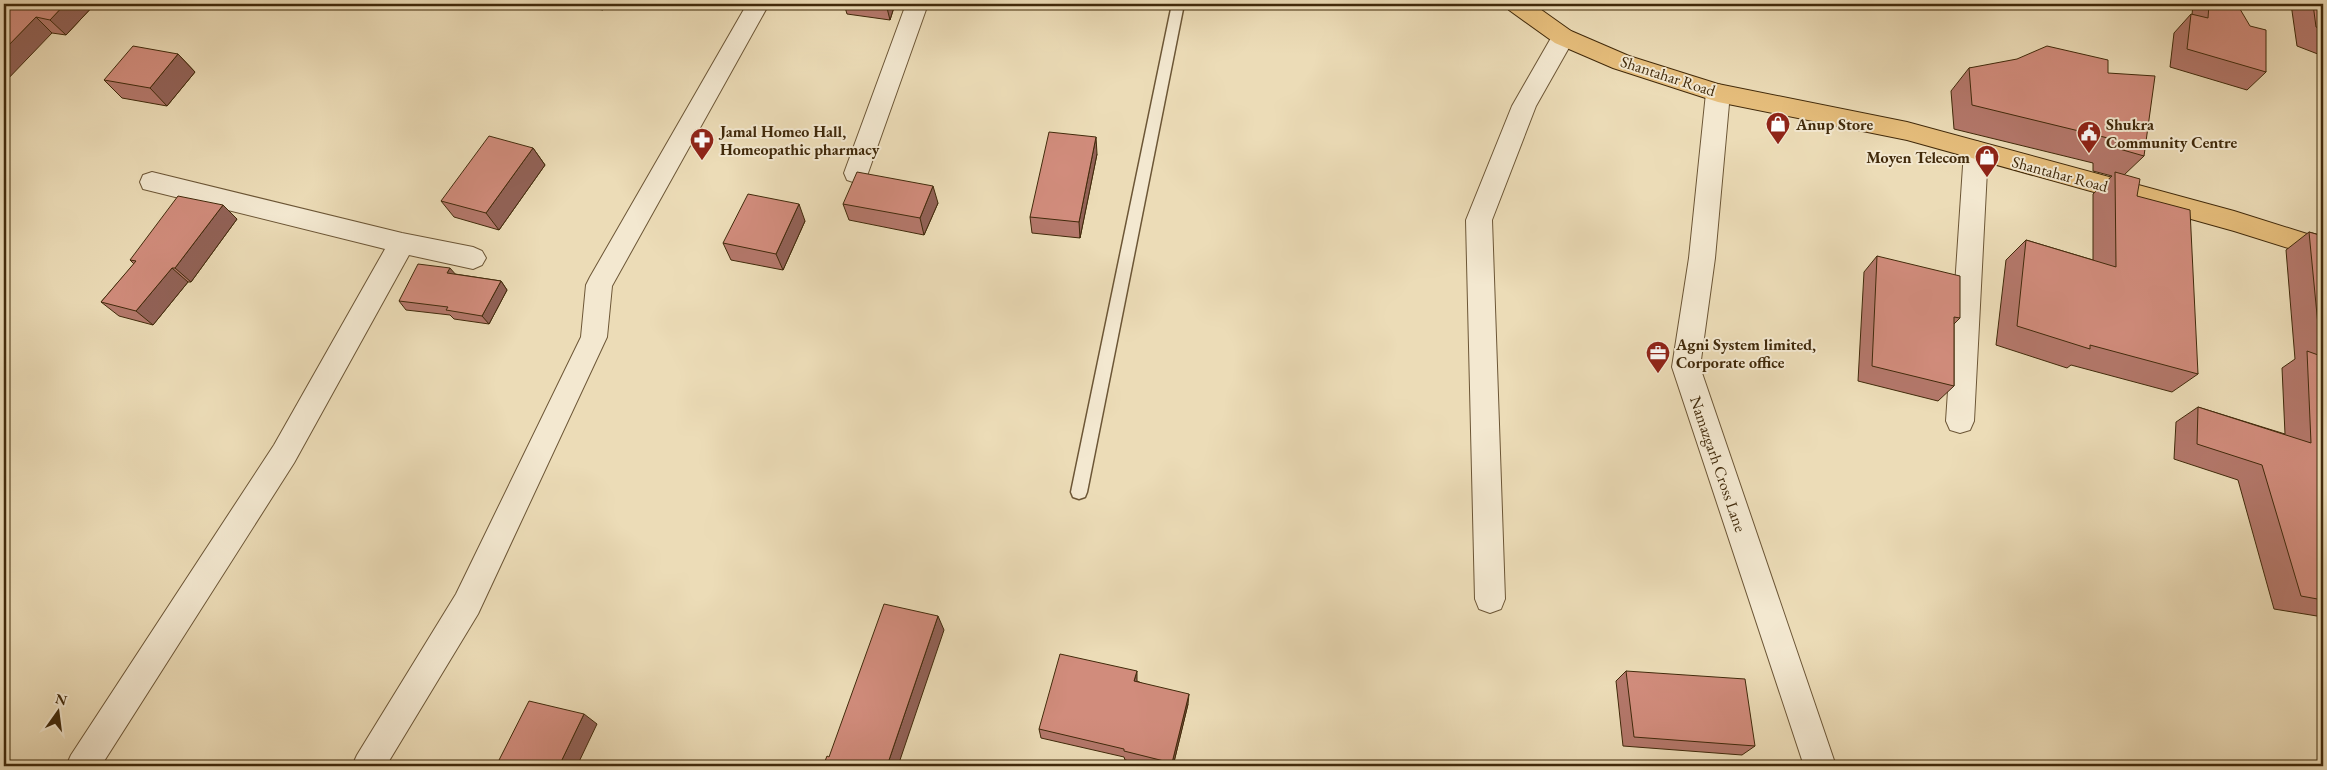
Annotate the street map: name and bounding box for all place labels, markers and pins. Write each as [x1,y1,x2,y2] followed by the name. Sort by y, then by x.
[1765,111,1791,145] shop icon: Anup Store
[1795,114,1873,135] place label: Anup Store
[2106,114,2238,153] place label: Shukra Community Centre
[2076,120,2102,154] public building icon: Shukra Community Centre
[718,121,880,160] place label: Jamal Homeo Hall, Homeopathic pharmacy
[689,127,715,161] pharmacy icon: Jamal Homeo Hall, Homeopathic pharmacy
[1974,144,2000,178] shop icon: Moyen Telecom
[1866,147,1970,168] place label: Moyen Telecom
[1675,334,1816,373] place label: Agni System limited, Corporate office
[1645,340,1671,374] office icon: Agni System limited, Corporate office

